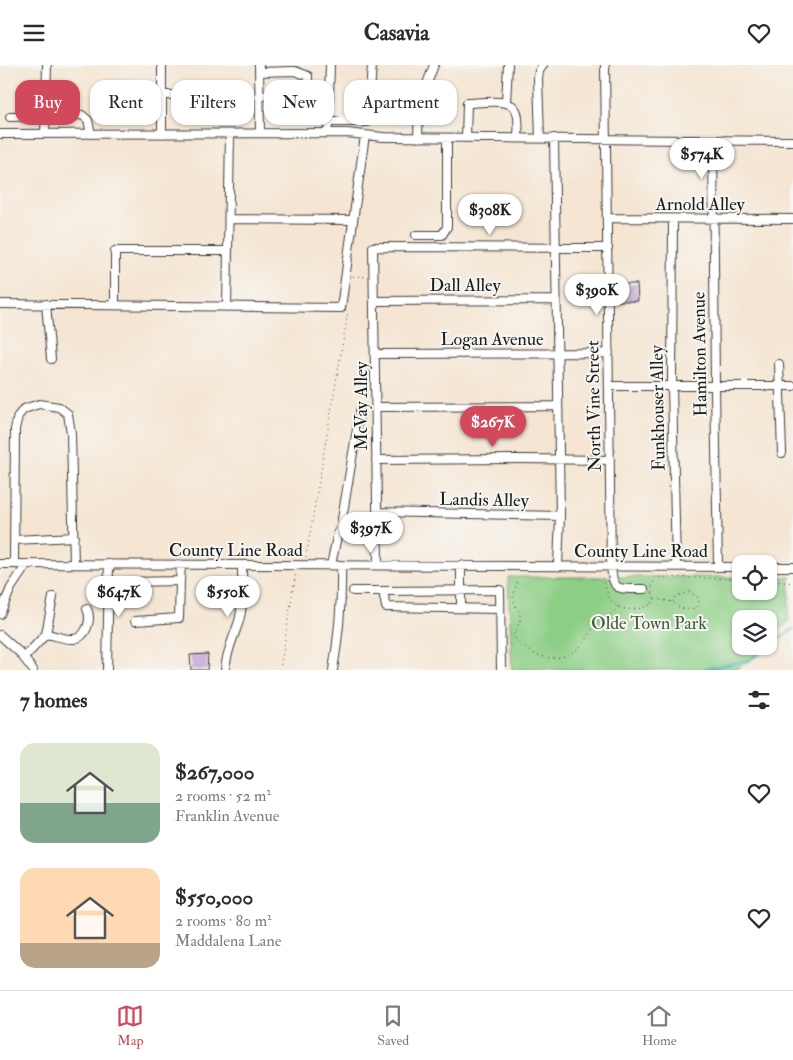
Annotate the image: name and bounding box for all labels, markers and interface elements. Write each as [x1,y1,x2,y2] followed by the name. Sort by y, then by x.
[20,19,48,47] icon: menu
[364,19,429,47] text: Casavia
[745,19,773,47] icon: heart
[15,80,80,125] chip: Buy
[90,80,161,125] chip: Rent
[171,80,254,125] chip: Filters
[264,80,334,125] chip: New
[344,80,457,125] chip: Apartment
[667,137,737,180] pin: $574K
[681,144,723,164] text: $574K
[455,193,525,236] pin: $308K
[654,193,746,216] street label: Arnold Alley
[469,200,511,220] text: $308K
[562,273,632,316] pin: $390K
[429,274,502,297] street label: Dall Alley
[576,280,618,300] text: $390K
[687,291,713,417] street label: Hamilton Avenue
[440,328,544,351] street label: Logan Avenue
[581,340,607,472] street label: North Vine Street
[645,344,671,471] street label: Funkhouser Alley
[350,360,373,451] street label: McVay Alley
[458,405,528,448] pin: $267K
[471,412,515,432] text: $267K
[439,488,530,512] street label: Landis Alley
[336,511,406,554] pin: $397K
[350,518,392,538] text: $397K
[169,539,303,562] street label: County Line Road
[574,540,708,563] street label: County Line Road
[732,555,777,655] map controls
[732,555,777,600] button: locate
[84,575,154,618] pin: $647K
[193,575,263,618] pin: $550K
[97,582,141,602] text: $647K
[207,582,249,602] text: $550K
[732,610,777,655] button: layers
[591,612,707,635] park label: Olde Town Park
[745,686,773,714] icon: filters
[20,687,87,714] text: 7 homes
[175,759,255,786] text: $267,000
[60,763,120,823] icon: home
[745,779,773,807] icon: heart
[175,786,271,806] text: 2 rooms · 52 m²
[175,806,279,826] text: Franklin Avenue
[175,884,253,911] text: $550,000
[60,888,120,948] icon: home
[745,904,773,932] icon: heart
[175,911,272,931] text: 2 rooms · 80 m²
[175,931,281,951] text: Maddalena Lane
[116,1002,144,1049] tab: Map
[377,1002,409,1049] tab: Saved
[642,1002,677,1049] tab: Home

